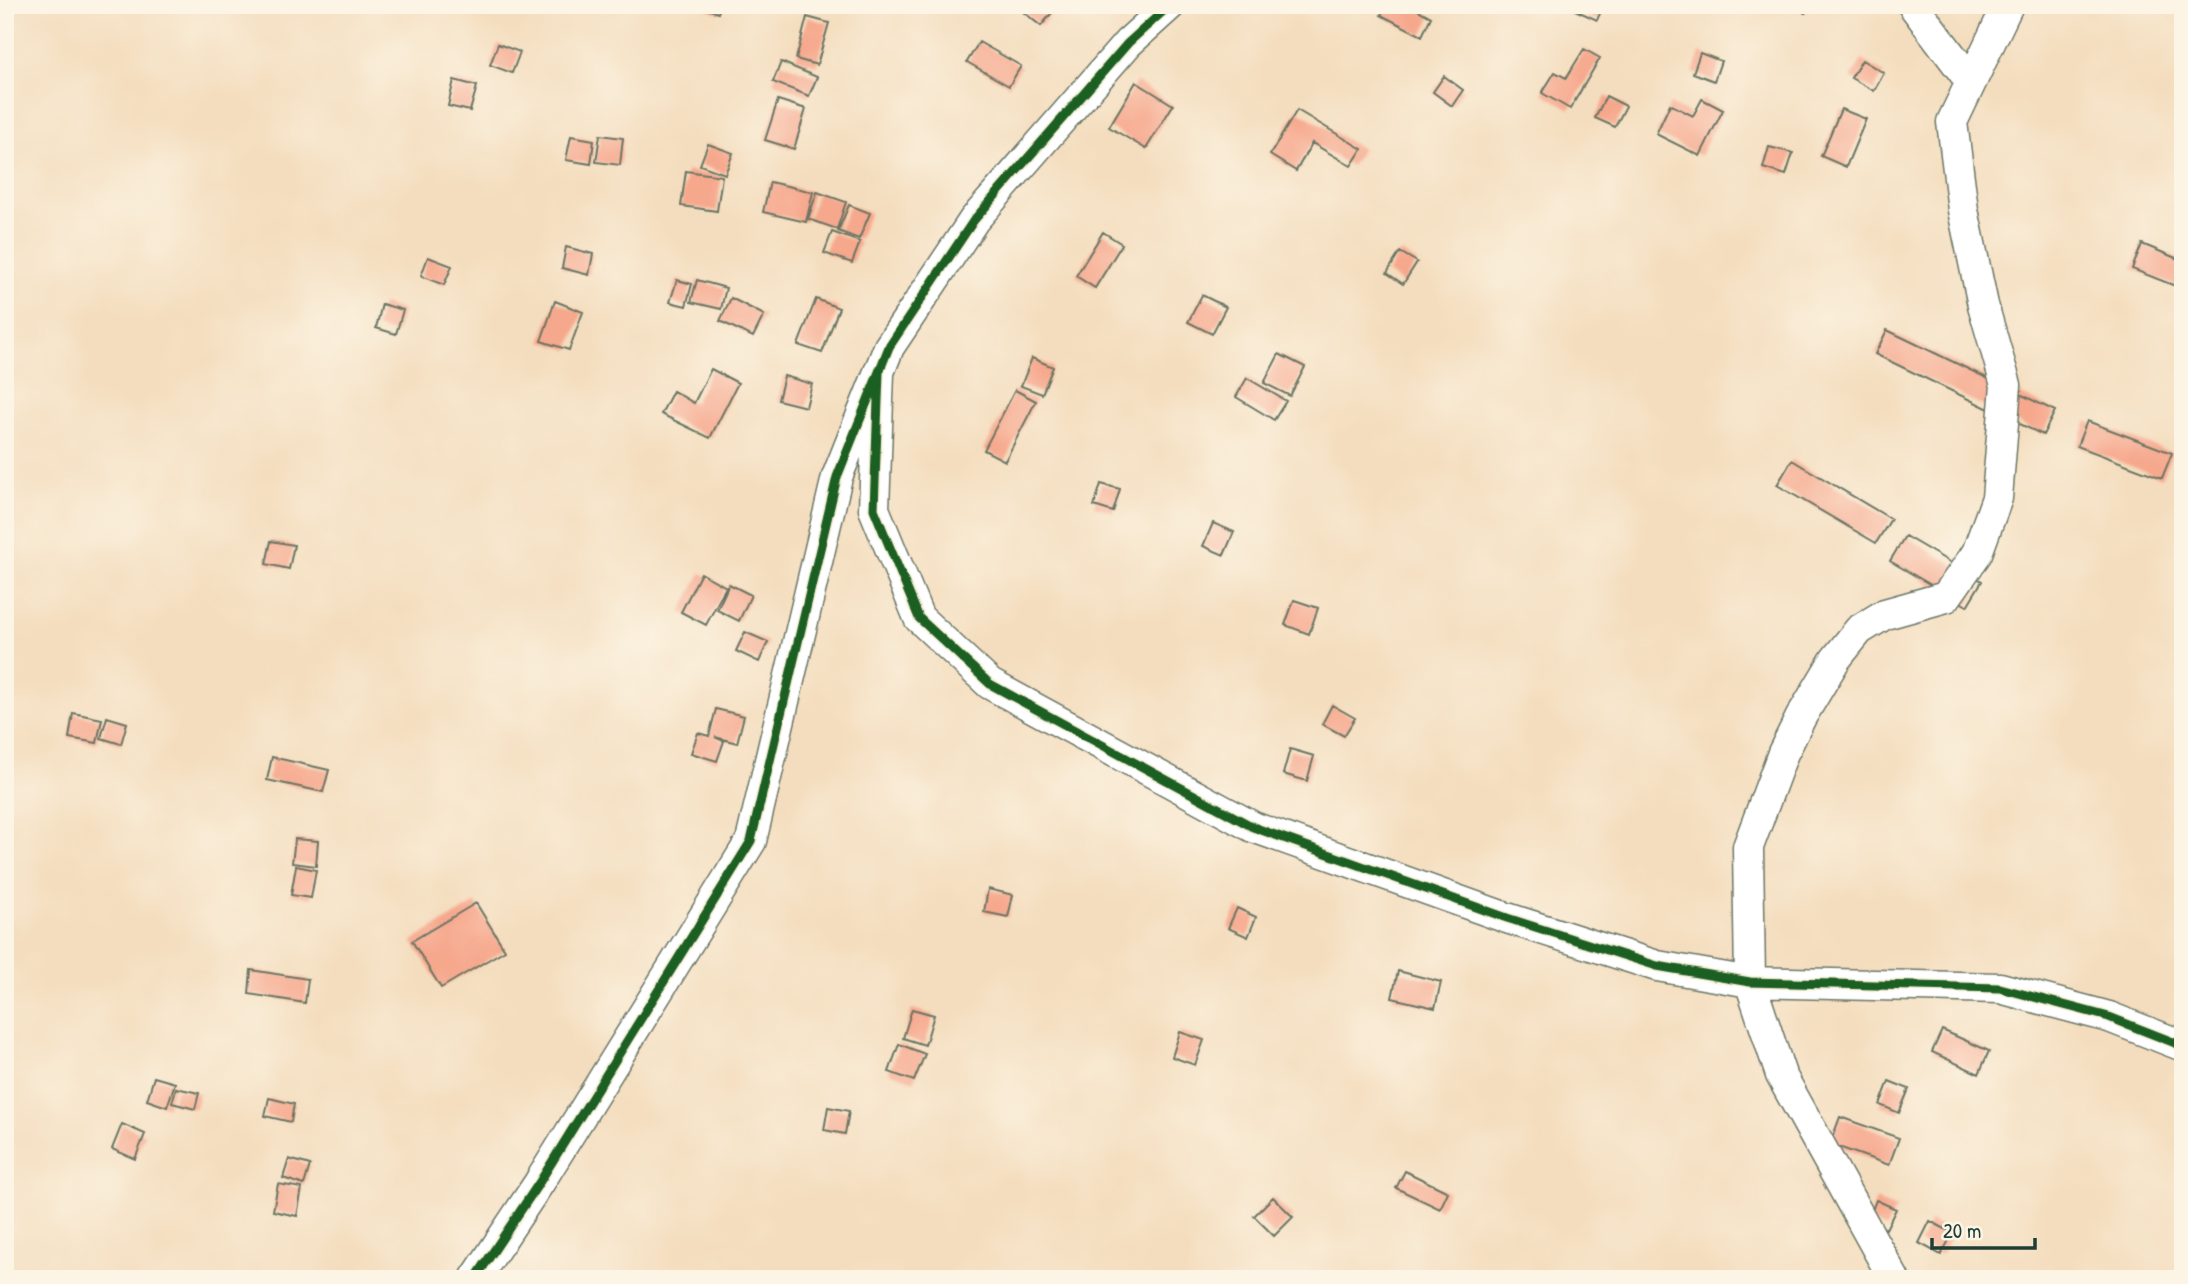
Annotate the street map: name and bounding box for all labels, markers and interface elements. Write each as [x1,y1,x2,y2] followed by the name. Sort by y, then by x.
[1932,1207,2036,1251] scale bar
[1943,1216,1981,1245] text: 20 m

